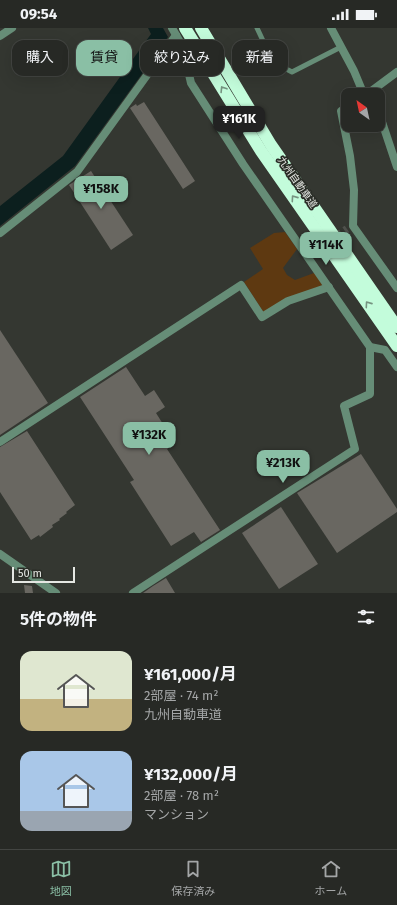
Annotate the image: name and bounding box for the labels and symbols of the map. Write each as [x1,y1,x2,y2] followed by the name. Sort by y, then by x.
[220,86,227,93] one-way arrow
[341,88,385,132] north arrow
[211,106,267,140] pin: ¥161K
[275,155,319,211] street label: 九州自動車道
[73,176,129,210] pin: ¥158K
[292,195,299,202] one-way arrow
[298,232,354,266] pin: ¥114K
[366,302,373,309] one-way arrow
[121,422,177,456] pin: ¥132K
[255,450,311,484] pin: ¥213K
[12,565,75,584] scale bar

